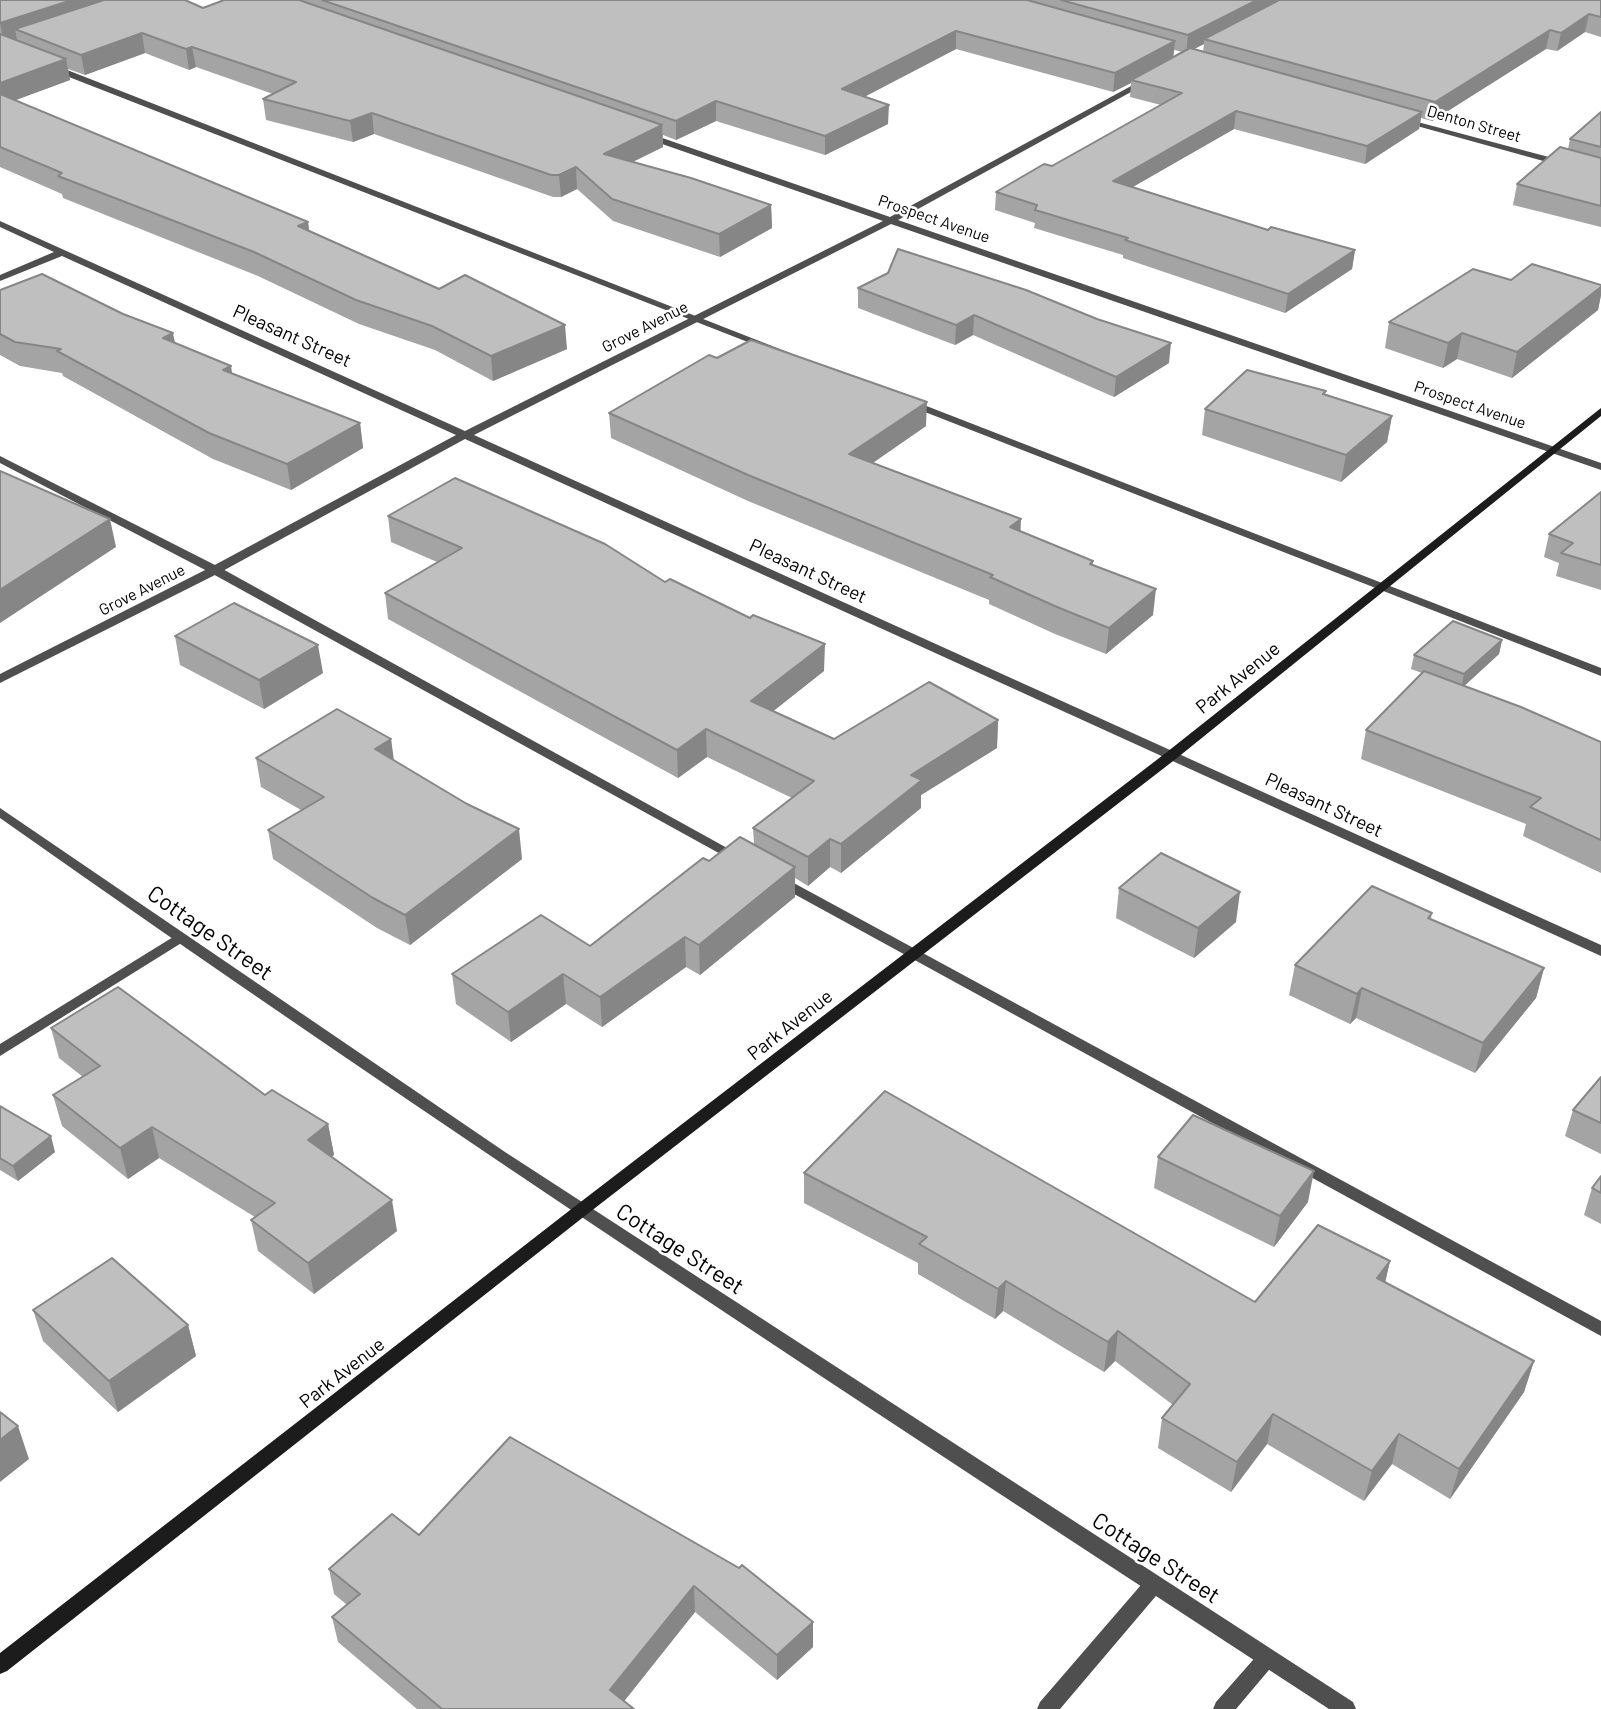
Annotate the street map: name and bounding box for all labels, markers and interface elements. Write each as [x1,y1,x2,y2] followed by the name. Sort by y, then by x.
[1425,101,1523,147] street label: Denton Street
[876,191,992,247] street label: Prospect Avenue
[599,297,691,357] street label: Grove Avenue
[229,300,355,372] street label: Pleasant Street
[1412,377,1528,433] street label: Prospect Avenue
[746,534,870,608] street label: Pleasant Street
[96,560,188,620] street label: Grove Avenue
[1191,637,1285,719] street label: Park Avenue
[1262,768,1386,842] street label: Pleasant Street
[142,880,278,986] street label: Cottage Street
[743,985,837,1065] street label: Park Avenue
[611,1197,749,1301] street label: Cottage Street
[295,1333,389,1413] street label: Park Avenue
[1087,1506,1225,1610] street label: Cottage Street

